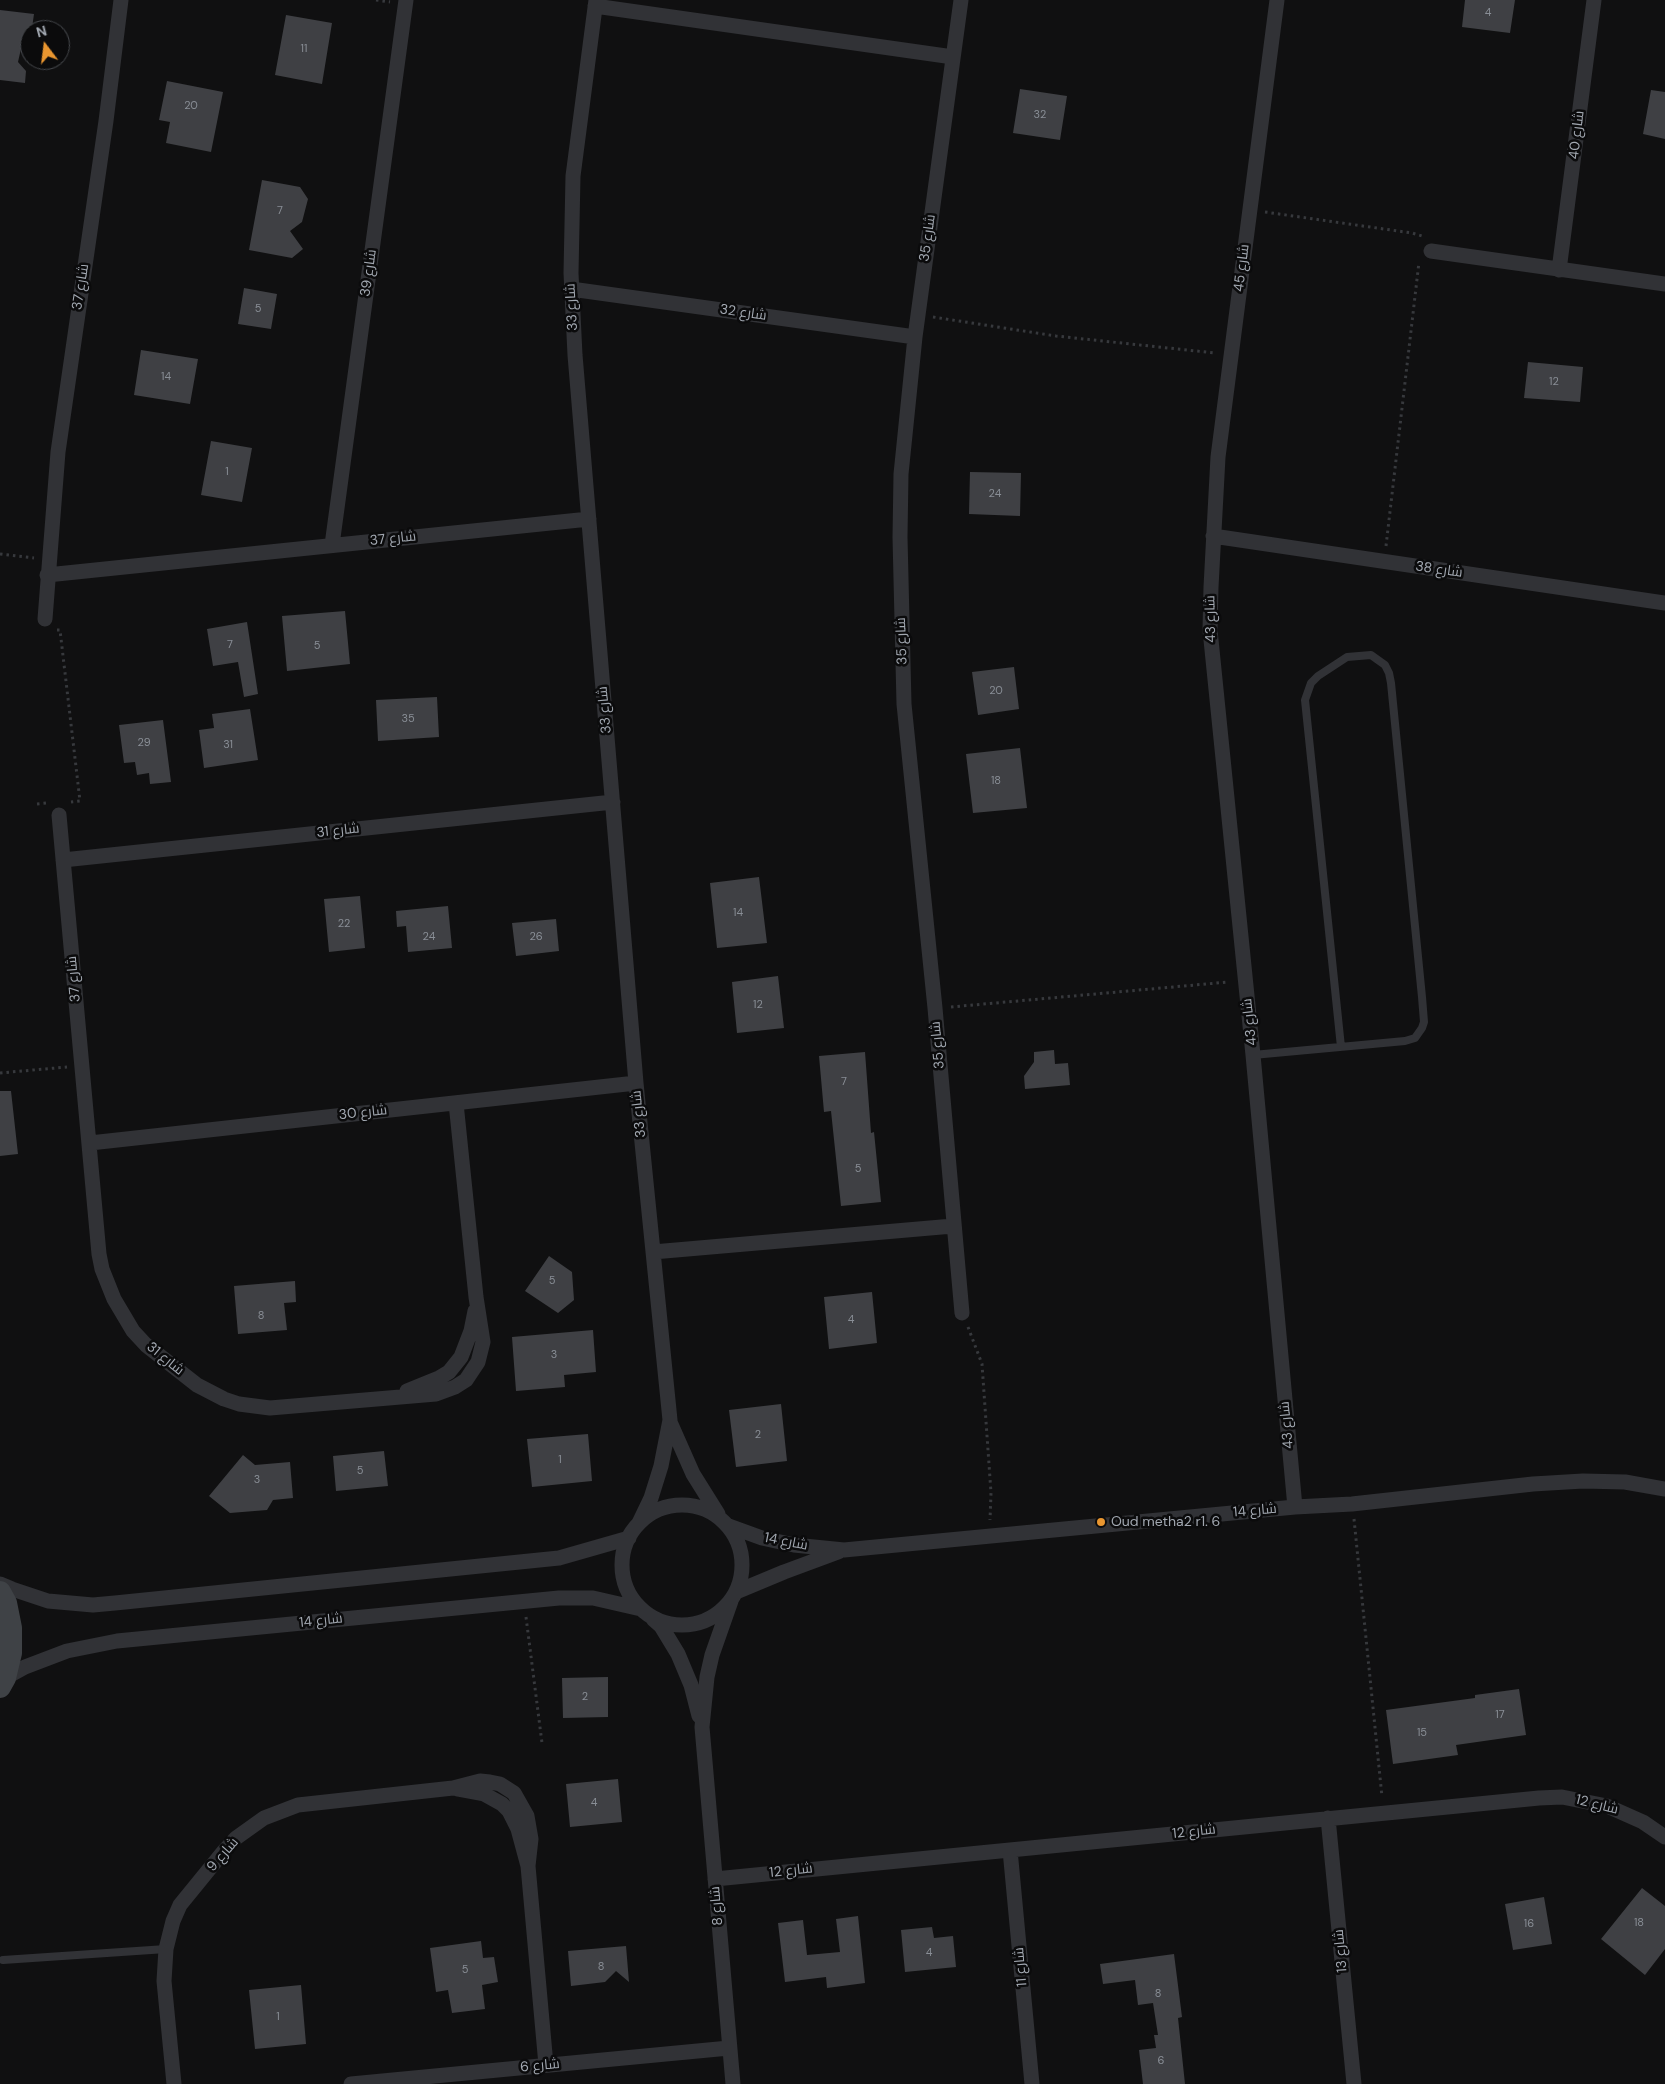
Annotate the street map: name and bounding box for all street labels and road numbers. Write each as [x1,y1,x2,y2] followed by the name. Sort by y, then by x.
[1566,110,1588,160] street label: شارع 40
[916,213,940,263] street label: شارع 35
[1231,243,1253,293] street label: شارع 45
[357,248,381,298] street label: شارع 39
[69,263,93,311] street label: شارع 37
[562,283,582,331] street label: شارع 33
[718,301,768,325] street label: شارع 32
[369,528,417,550] street label: شارع 37
[1414,558,1464,582] street label: شارع 38
[1202,595,1220,643] street label: شارع 43
[893,617,911,665] street label: شارع 35
[595,686,615,734] street label: شارع 33
[316,820,360,842] street label: شارع 31
[64,955,84,1003] street label: شارع 37
[1239,997,1261,1047] street label: شارع 43
[928,1021,948,1069] street label: شارع 35
[628,1090,650,1138] street label: شارع 33
[338,1102,388,1124] street label: شارع 30
[143,1339,187,1379] street label: شارع 31
[1277,1401,1297,1449] street label: شارع 43
[1232,1501,1278,1521] street label: شارع 14
[763,1530,809,1554] street label: شارع 14
[298,1610,344,1632] street label: شارع 14
[1574,1792,1620,1818] street label: شارع 12
[1172,1821,1216,1843] street label: شارع 12
[204,1835,242,1875] street label: شارع 9
[769,1860,813,1882] street label: شارع 12
[707,1886,727,1926] street label: شارع 8
[1331,1929,1351,1973] street label: شارع 13
[1011,1947,1031,1987] street label: شارع 11
[520,2056,560,2076] street label: شارع 6

